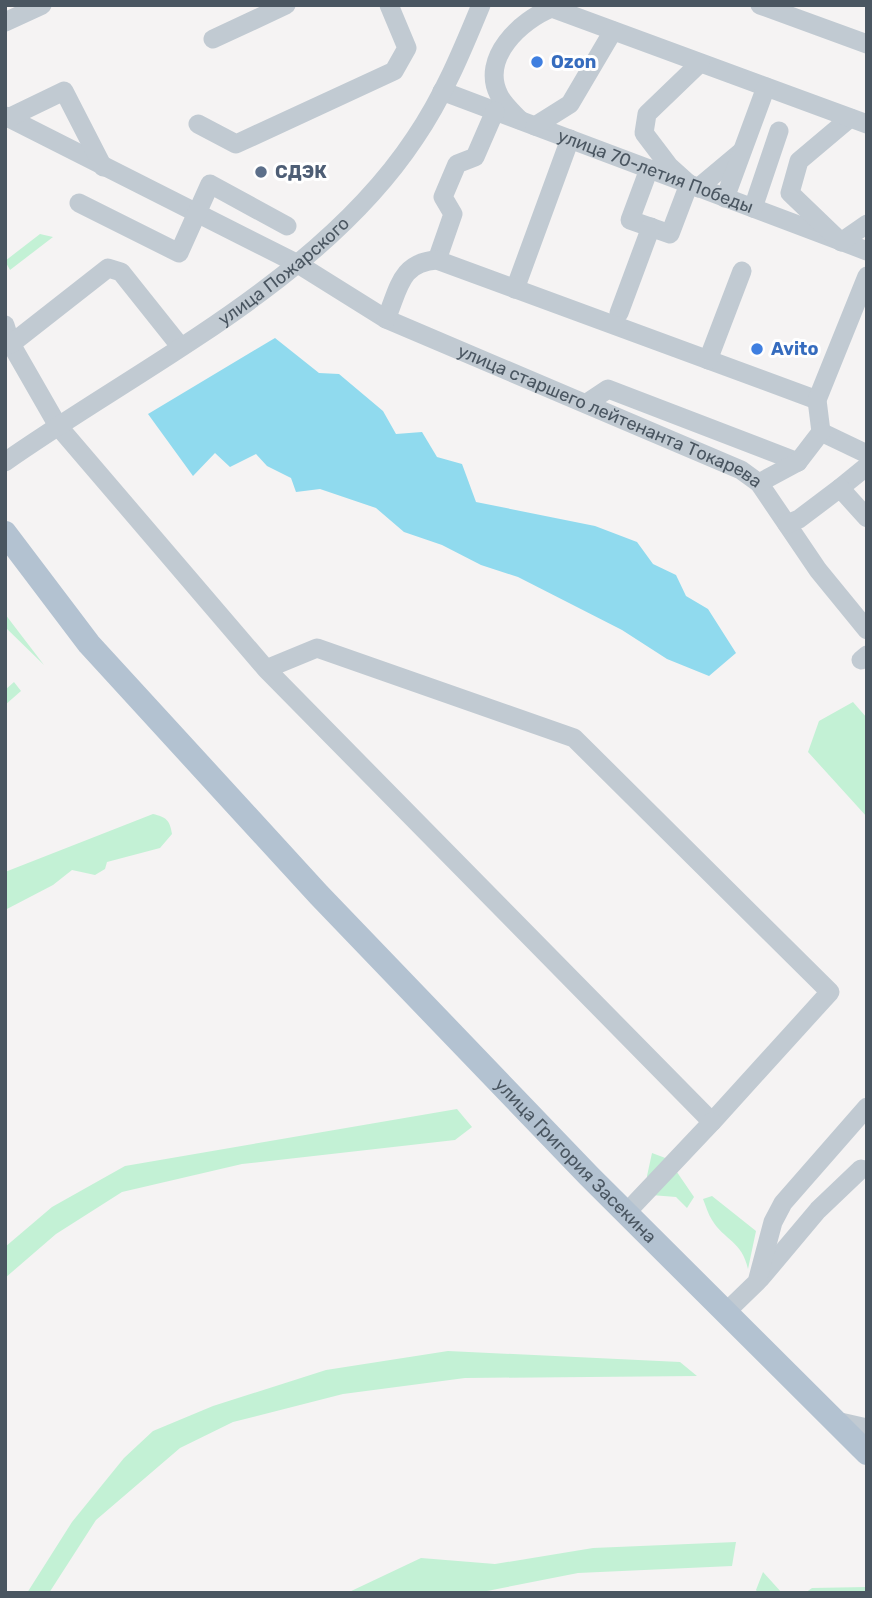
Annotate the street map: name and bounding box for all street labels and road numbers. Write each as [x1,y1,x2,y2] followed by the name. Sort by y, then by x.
[554,124,756,218] street label: улица 70-летия Победы
[214,212,354,330] street label: улица Пожарского
[454,340,766,493] street label: улица старшего лейтенанта Токарева
[490,1074,661,1248] street label: улица Григория Засекина

